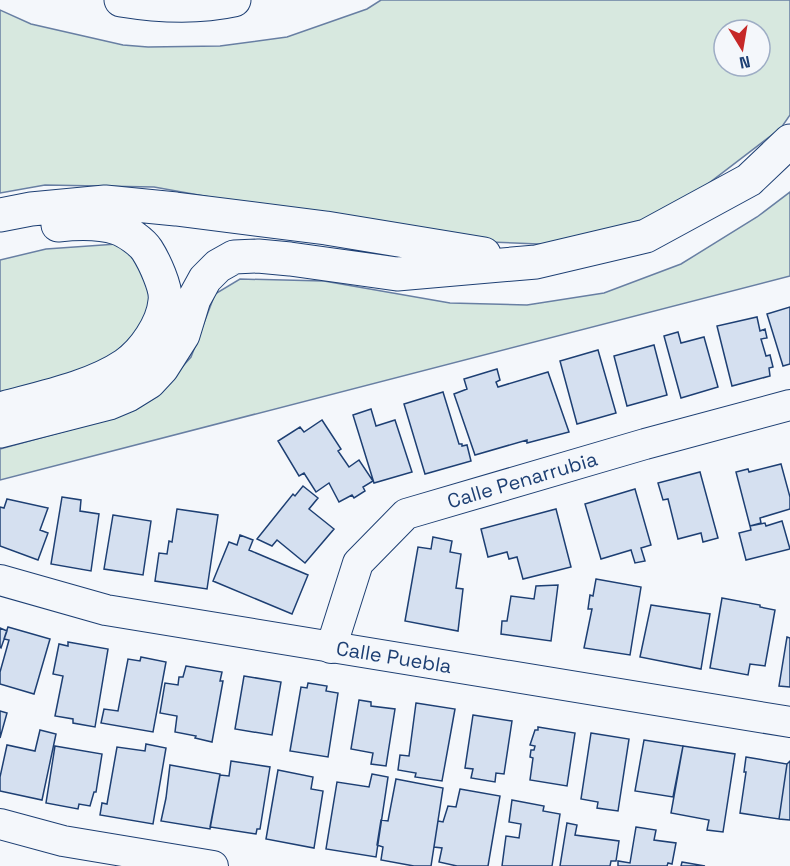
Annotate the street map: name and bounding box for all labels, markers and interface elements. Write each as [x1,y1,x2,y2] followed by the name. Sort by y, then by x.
[712,18,772,78] north arrow
[737,51,752,74] text: N
[444,446,600,514] street label: Calle Penarrubia
[334,635,454,679] street label: Calle Puebla

